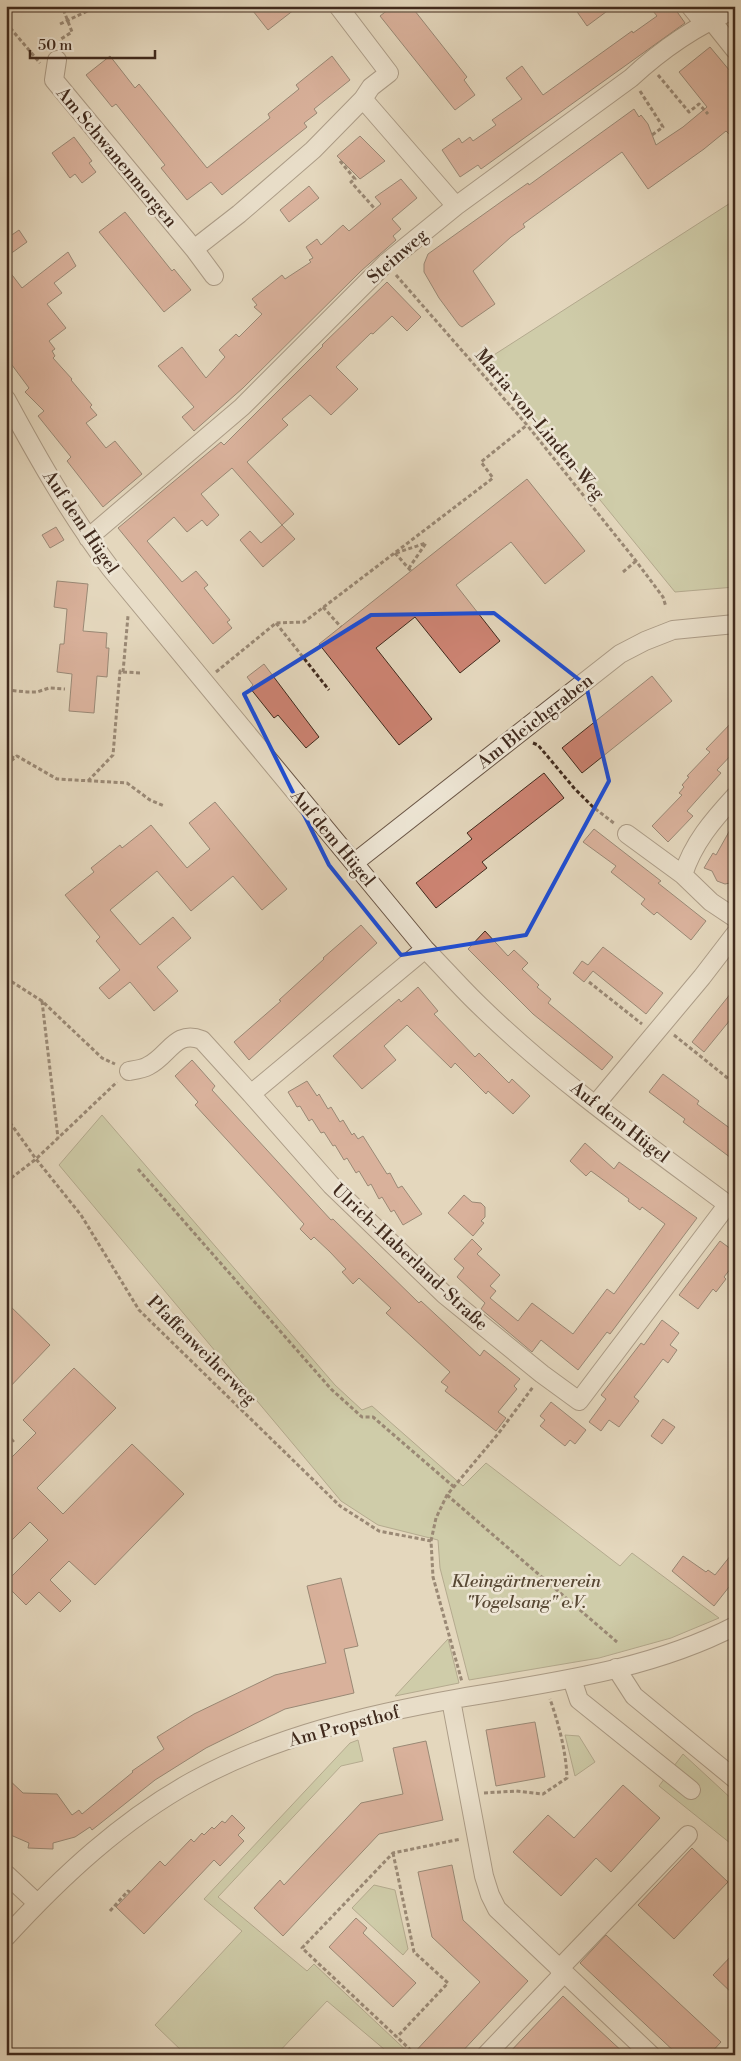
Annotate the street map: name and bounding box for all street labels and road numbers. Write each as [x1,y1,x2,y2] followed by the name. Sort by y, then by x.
[50,82,182,232] street label: Am Schwanenmorgen
[362,223,433,289] street label: Steinweg
[470,344,610,505] street label: Maria-von-Linden-Weg
[37,465,124,579] street label: Auf dem Hügel
[472,669,598,775] street label: Am Bleichgraben
[285,784,380,892] street label: Auf dem Hügel
[565,1076,674,1169] street label: Auf dem Hügel
[327,1179,493,1336] street label: Ulrich-Haberland-Straße
[142,1291,262,1410] street label: Pfaffenweiherweg
[285,1700,404,1753] street label: Am Propsthof

